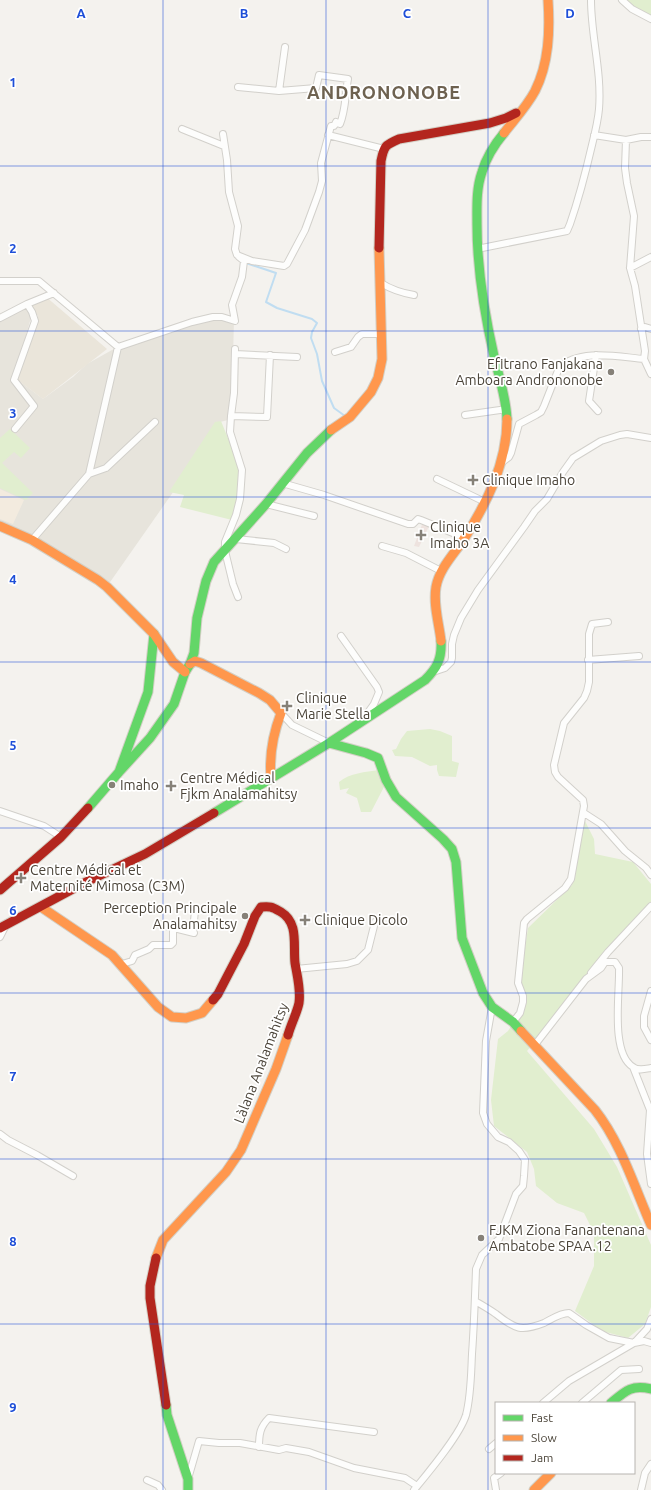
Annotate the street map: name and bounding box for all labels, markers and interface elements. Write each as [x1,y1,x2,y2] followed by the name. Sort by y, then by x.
[76,6,86,20] text: A
[240,6,249,20] text: B
[403,6,412,20] text: C
[565,6,575,20] text: D
[9,75,17,89] text: 1
[307,82,461,102] district label: ANDRONONOBE
[9,241,17,255] text: 2
[455,356,603,388] place label: Efitrano Fanjakana Amboara Andrononobe
[606,367,616,377] marker: Efitrano Fanjakana Amboara Andrononobe
[9,406,17,420] text: 3
[482,472,575,488] place label: Clinique Imaho
[467,474,479,486] marker: Clinique Imaho
[430,519,489,551] place label: Clinique Imaho 3A
[415,529,427,541] marker: Clinique Imaho 3A
[9,572,17,586] text: 4
[296,690,370,722] place label: Clinique Marie Stella
[281,700,293,712] marker: Clinique Marie Stella
[9,738,17,752] text: 5
[180,770,298,802] place label: Centre Médical Fjkm Analamahitsy
[120,777,159,793] place label: Imaho
[107,780,117,790] marker: Imaho
[165,780,177,792] marker: Centre Médical Fjkm Analamahitsy
[30,862,185,894] place label: Centre Médical et Maternité Mimosa (C3M)
[15,872,27,884] marker: Centre Médical et Maternité Mimosa (C3M)
[103,900,237,932] place label: Perception Principale Analamahitsy
[9,903,17,917] text: 6
[240,911,250,921] marker: Perception Principale Analamahitsy
[314,912,408,928] place label: Clinique Dicolo
[299,914,311,926] marker: Clinique Dicolo
[231,1000,291,1126] street label: Làlana Analamahitsy
[9,1069,17,1083] text: 7
[489,1222,645,1254] place label: FJKM Ziona Fanantenana Ambatobe SPAA.12
[476,1233,486,1243] marker: FJKM Ziona Fanantenana Ambatobe SPAA.12
[9,1234,17,1248] text: 8
[9,1400,17,1414] text: 9
[495,1402,635,1474] legend
[531,1411,553,1424] text: Fast
[531,1431,557,1444] text: Slow
[531,1451,553,1464] text: Jam

